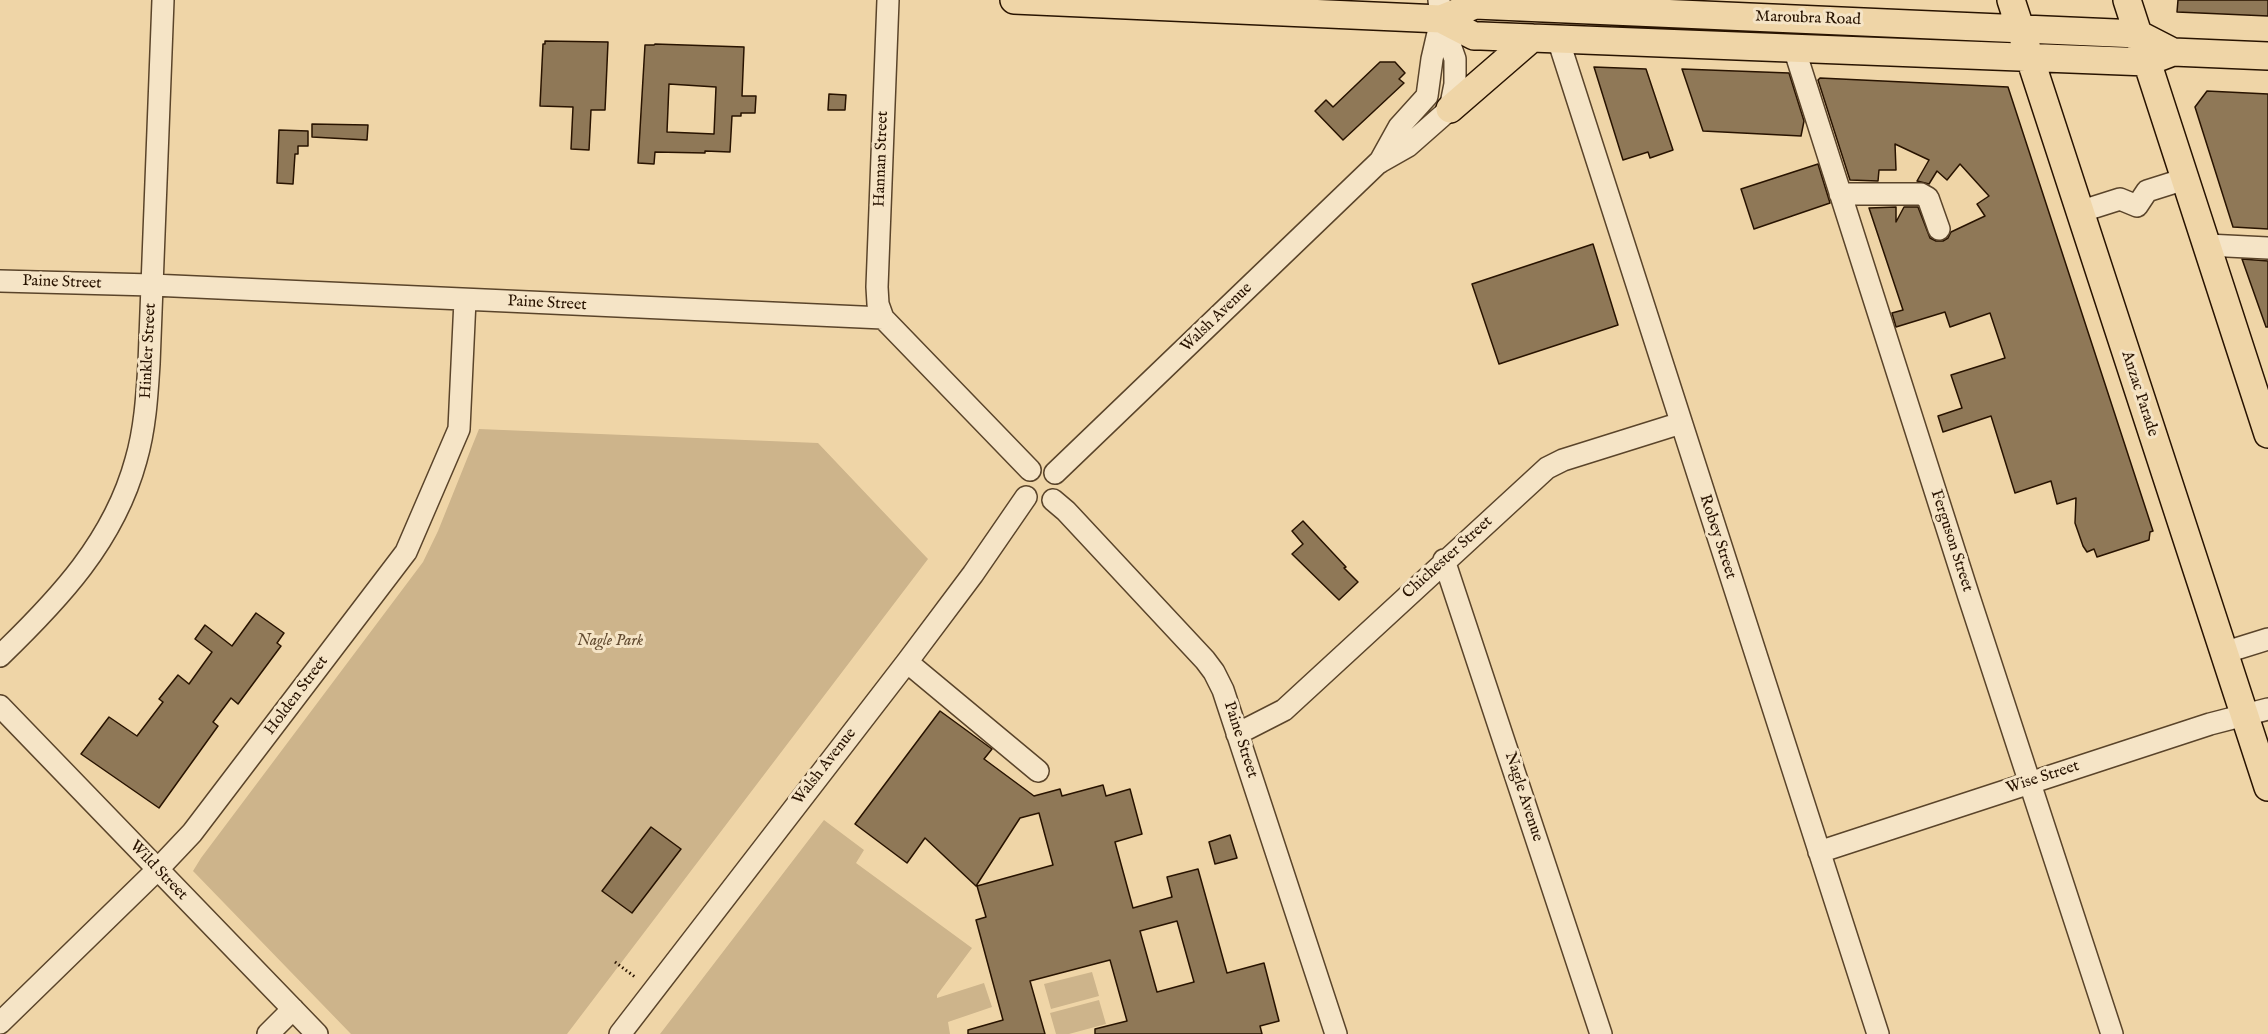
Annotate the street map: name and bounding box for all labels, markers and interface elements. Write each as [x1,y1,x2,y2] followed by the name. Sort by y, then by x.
[1755,8,1861,30] street label: Maroubra Road
[871,111,893,207] street label: Hannan Street
[22,272,102,294] street label: Paine Street
[1177,279,1257,357] street label: Walsh Avenue
[507,292,587,316] street label: Paine Street
[137,303,161,399] street label: Hinkler Street
[2116,349,2162,439] street label: Anzac Parade
[1925,488,1977,594] street label: Ferguson Street
[1694,492,1740,582] street label: Robey Street
[1399,513,1497,603] street label: Chichester Street
[577,632,643,652] park label: Nagle Park
[261,653,333,739] street label: Holden Street
[1219,699,1261,781] street label: Paine Street
[789,725,861,809] street label: Walsh Avenue
[1499,750,1547,844] street label: Nagle Avenue
[2004,757,2082,799] street label: Wise Street
[125,837,191,905] street label: Wild Street

